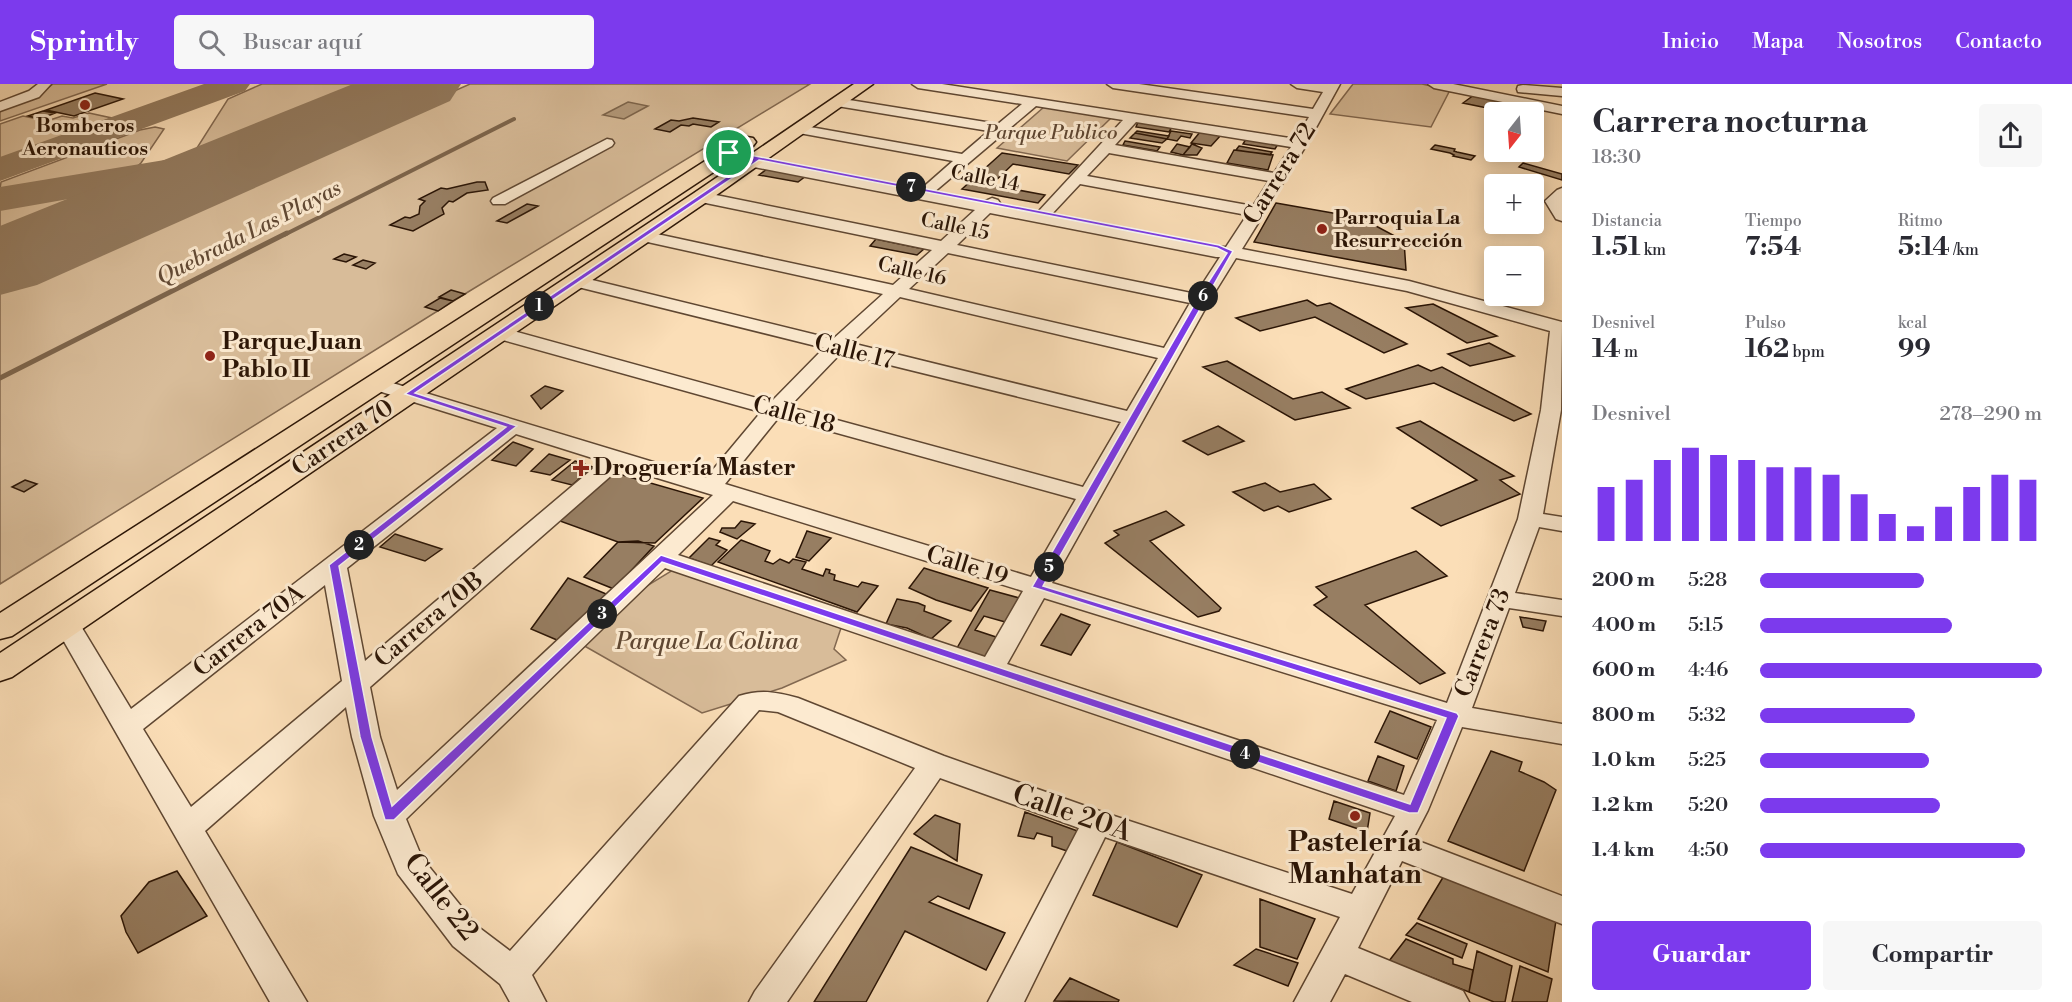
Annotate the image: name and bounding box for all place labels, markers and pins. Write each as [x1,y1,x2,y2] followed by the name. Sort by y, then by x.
[78,98,92,112] marker: Bomberos Aeronauticos
[21,114,148,162] place label: Bomberos Aeronauticos
[703,127,754,178] pin
[896,172,926,202] pin: 7
[1334,206,1463,254] place label: Parroquia La Resurrección
[1315,222,1329,236] marker: Parroquia La Resurrección
[1188,281,1218,311] pin: 6
[524,291,554,321] pin: 1
[222,327,362,385] place label: Parque Juan Pablo II
[203,349,217,363] marker: Parque Juan Pablo II
[593,453,796,483] place label: Droguería Master
[574,461,588,475] marker: Droguería Master
[344,530,374,560] pin: 2
[1034,552,1064,582] pin: 5
[587,599,617,629] pin: 3
[1230,739,1260,769] pin: 4
[1348,809,1362,823] marker: Pastelería Manhatan
[1288,825,1423,892] place label: Pastelería Manhatan

